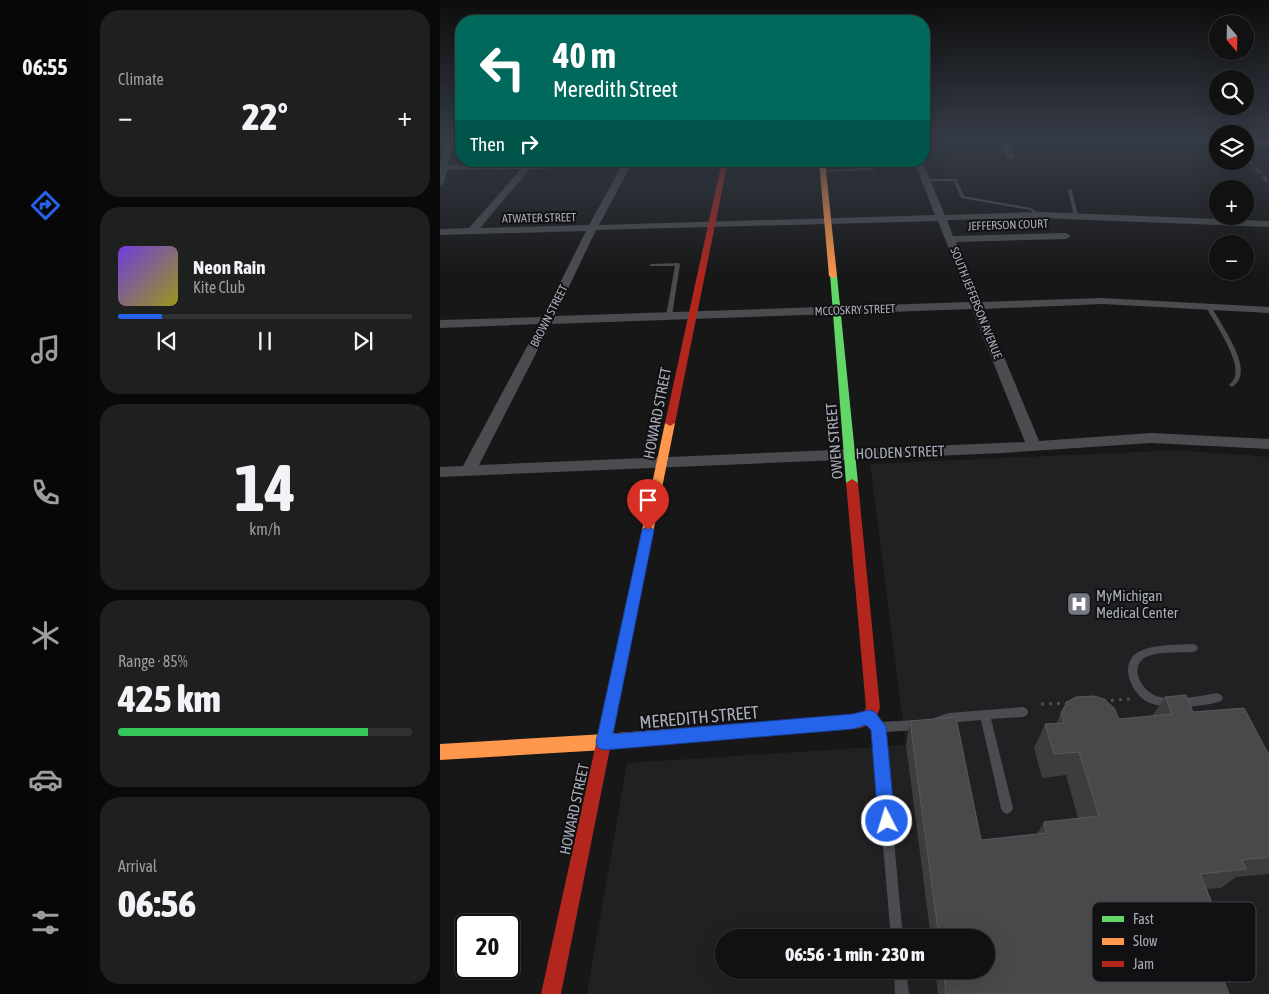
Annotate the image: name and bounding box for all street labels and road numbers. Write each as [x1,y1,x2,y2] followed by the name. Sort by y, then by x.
[502,210,577,226] street label: ATWATER STREET
[967,217,1049,233] street label: JEFFERSON COURT
[947,245,1005,361] street label: SOUTH JEFFERSON AVENUE
[527,282,571,349] street label: BROWN STREET
[814,302,896,318] street label: MCCOSKRY STREET
[640,365,674,460] street label: HOWARD STREET
[822,402,846,480] street label: OWEN STREET
[855,442,945,462] street label: HOLDEN STREET
[639,701,760,733] street label: MEREDITH STREET
[556,761,592,856] street label: HOWARD STREET

